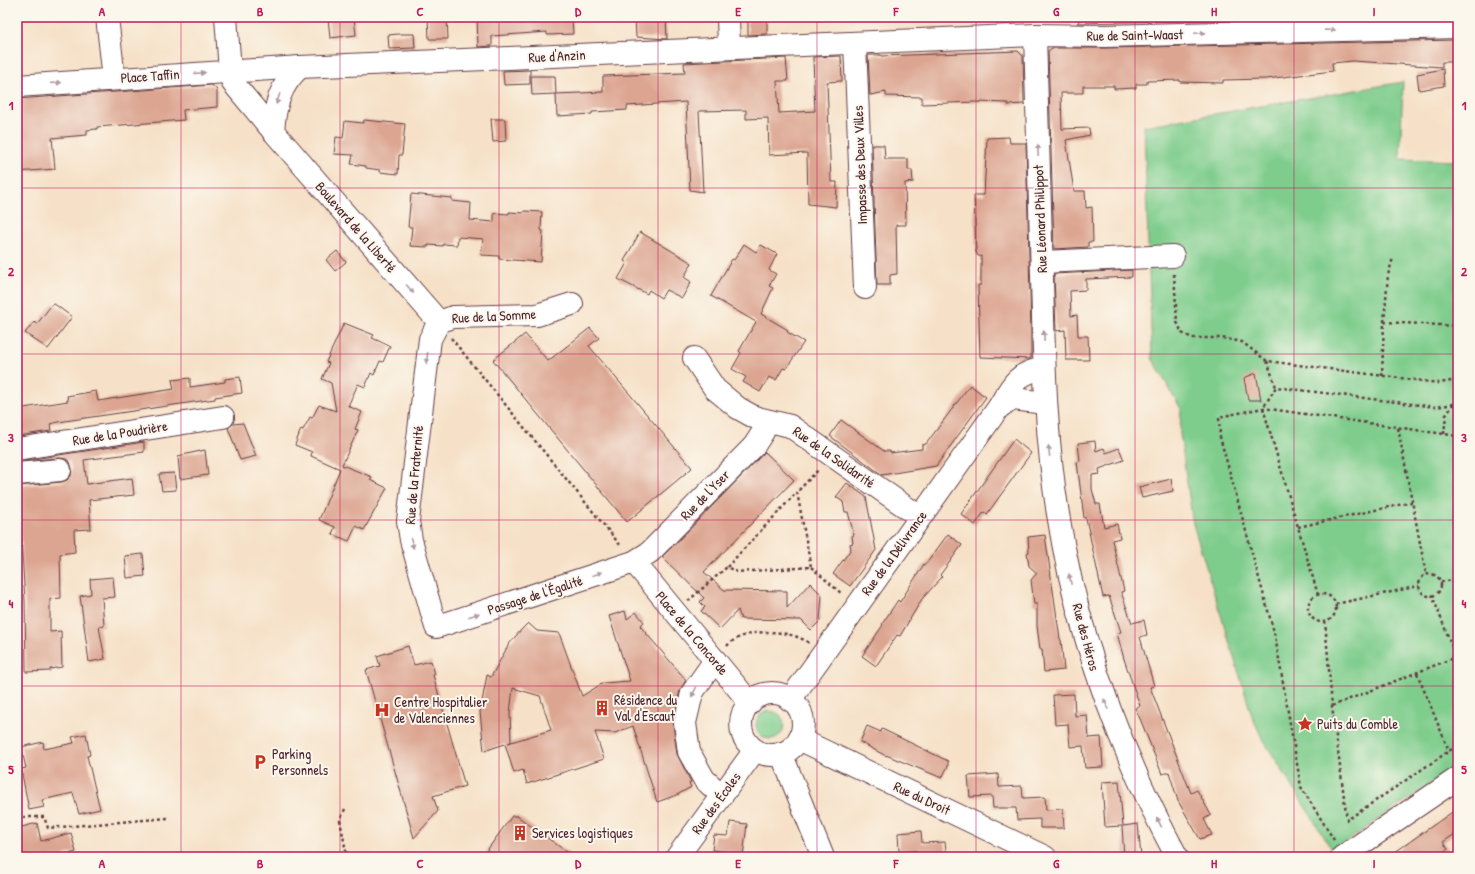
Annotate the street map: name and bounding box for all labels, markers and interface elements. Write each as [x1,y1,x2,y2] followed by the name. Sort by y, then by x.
[99,2,106,20] text: A
[257,2,264,20] text: B
[416,2,424,20] text: C
[575,2,582,20] text: D
[735,2,741,20] text: E
[893,2,900,20] text: F
[1053,2,1060,20] text: G
[1211,2,1217,20] text: H
[1372,2,1376,20] text: I
[1087,24,1184,45] street label: Rue de Saint-Waast
[1324,27,1337,33] one-way arrow
[1194,30,1206,37] one-way arrow
[528,45,586,66] street label: Rue d'Anzin
[120,64,180,87] street label: Place Taffin
[194,70,207,76] one-way arrow
[50,80,62,87] one-way arrow
[275,93,281,105] one-way arrow
[9,96,14,114] text: 1
[1462,96,1467,114] text: 1
[848,105,872,225] street label: Impasse des Deux Villes
[1035,144,1042,156] one-way arrow
[1028,164,1052,273] street label: Rue Léonard Philippot
[311,177,402,277] street label: Boulevard de la Liberté
[8,262,15,280] text: 2
[1461,262,1468,280] text: 2
[406,284,415,294] one-way arrow
[451,304,537,327] street label: Rue de la Somme
[1041,329,1047,342] one-way arrow
[424,352,430,364] one-way arrow
[71,416,169,449] street label: Rue de la Poudrière
[789,421,879,492] street label: Rue de la Solidarité
[400,424,427,525] street label: Rue de la Fraternité
[8,428,14,446] text: 3
[1461,428,1467,446] text: 3
[1046,445,1052,457] one-way arrow
[676,465,734,524] street label: Rue de l'Yser
[856,506,931,599] street label: Rue de la Délivrance
[409,537,415,549] one-way arrow
[485,570,586,620] street label: Passage de l'Égalité
[591,571,603,577] one-way arrow
[1067,573,1073,585] one-way arrow
[652,587,733,679] street label: Place de la Concorde
[9,594,14,612] text: 4
[1462,594,1467,612] text: 4
[1068,601,1105,673] street label: Rue des Héros
[468,612,480,618] one-way arrow
[691,686,697,698] one-way arrow
[614,690,677,725] place label: Résidence du Val d'Escaut
[394,692,488,727] place label: Centre Hospitalier de Valenciennes
[1103,697,1109,709] one-way arrow
[593,699,611,717] building icon: Résidence du Val d'Escaut
[373,701,391,719] hospital icon: Centre Hospitalier de Valenciennes
[1317,714,1399,733] place label: Puits du Comble
[1296,715,1314,733] place icon: Puits du Comble
[272,744,328,779] place label: Parking Personnels
[251,753,269,771] parking icon: Parking Personnels
[8,760,14,778] text: 5
[1461,760,1467,778] text: 5
[687,768,745,838] street label: Rue des Écoles
[891,776,954,819] street label: Rue du Droit
[1156,817,1162,828] one-way arrow
[532,823,633,843] place label: Services logistiques
[511,824,529,842] building icon: Services logistiques
[99,854,106,872] text: A
[257,854,264,872] text: B
[416,854,424,872] text: C
[575,854,582,872] text: D
[735,854,741,872] text: E
[893,854,900,872] text: F
[1053,854,1060,872] text: G
[1211,854,1217,872] text: H
[1372,854,1376,872] text: I

